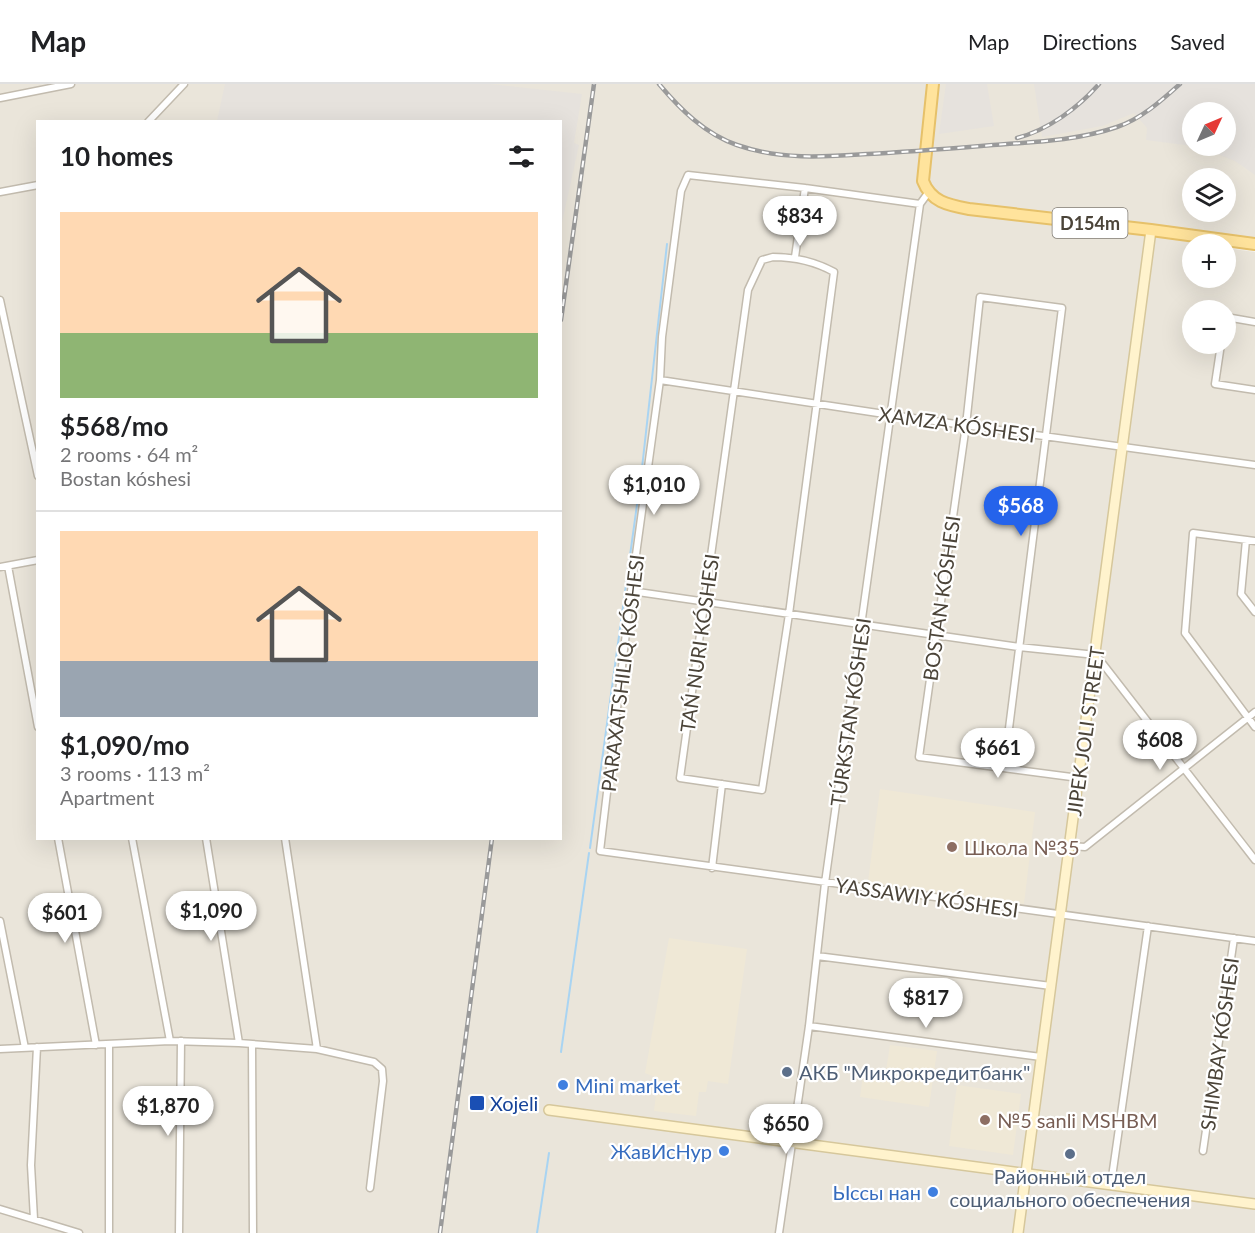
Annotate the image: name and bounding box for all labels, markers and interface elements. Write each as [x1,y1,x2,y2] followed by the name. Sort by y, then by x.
[30,24,86,58] text: Map
[968,29,1009,54] text: Map
[1042,29,1137,54] text: Directions
[1170,29,1225,54] text: Saved
[1182,102,1236,156] north arrow
[1182,102,1236,354] map controls
[60,140,173,172] text: 10 homes
[505,140,538,173] icon: filters
[1182,168,1236,222] button: layers
[764,196,836,247] pin: $834
[777,203,823,227] text: $834
[1052,208,1128,238] road number: D154m
[1182,234,1236,288] button: +
[245,251,353,359] icon: home
[1182,300,1236,354] button: −
[877,401,1037,447] street label: XAMZA KÓSHESI
[60,410,168,442] text: $568/mo
[60,442,198,466] text: 2 rooms · 64 m²
[605,465,703,516] pin: $1,010
[60,466,191,490] text: Bostan kóshesi
[623,472,685,496] text: $1,010
[985,486,1057,537] pin: $568
[998,493,1044,517] text: $568
[918,514,964,682] street label: BOSTAN KÓSHESI
[675,552,723,734] street label: TAŃ NURI KÓSHESI
[596,553,648,793] street label: PARAXATSHILIQ KÓSHESI
[245,570,353,678] icon: home
[825,616,875,808] street label: TÚRKSTAN KÓSHESI
[1061,645,1109,817] street label: JIPEK JOLI STREET
[1124,720,1196,771] pin: $608
[1137,727,1183,751] text: $608
[962,728,1034,779] pin: $661
[60,729,190,761] text: $1,090/mo
[975,735,1021,759] text: $661
[60,761,210,785] text: 3 rooms · 113 m²
[60,785,154,809] text: Apartment
[964,835,1079,859] place label: Школа №35
[945,840,959,854] marker: Школа №35
[834,872,1020,922] street label: YASSAWIY KÓSHESI
[162,891,260,942] pin: $1,090
[29,893,101,944] pin: $601
[180,898,242,922] text: $1,090
[42,900,88,924] text: $601
[1195,956,1243,1132] street label: SHIMBAY KÓSHESI
[890,978,962,1029] pin: $817
[903,985,949,1009] text: $817
[799,1060,1030,1084] place label: АКБ "Микрокредитбанк"
[780,1065,794,1079] marker: АКБ "Микрокредитбанк"
[575,1073,680,1097] place label: Mini market
[556,1078,570,1092] marker: Mini market
[119,1086,217,1137] pin: $1,870
[490,1091,538,1115] place label: Xojeli
[137,1093,199,1117] text: $1,870
[468,1094,486,1112] marker: Xojeli
[750,1104,822,1155] pin: $650
[997,1108,1157,1132] place label: №5 sanli MSHBM
[763,1111,809,1135] text: $650
[978,1113,992,1127] marker: №5 sanli MSHBM
[610,1139,712,1163] place label: ЖавИсНур
[717,1144,731,1158] marker: ЖавИсНур
[1063,1147,1077,1161] marker: Районный отдел социального обеспечения
[950,1164,1190,1211] place label: Районный отдел социального обеспечения
[832,1180,921,1204] place label: Ыссы нан
[926,1185,940,1199] marker: Ыссы нан

